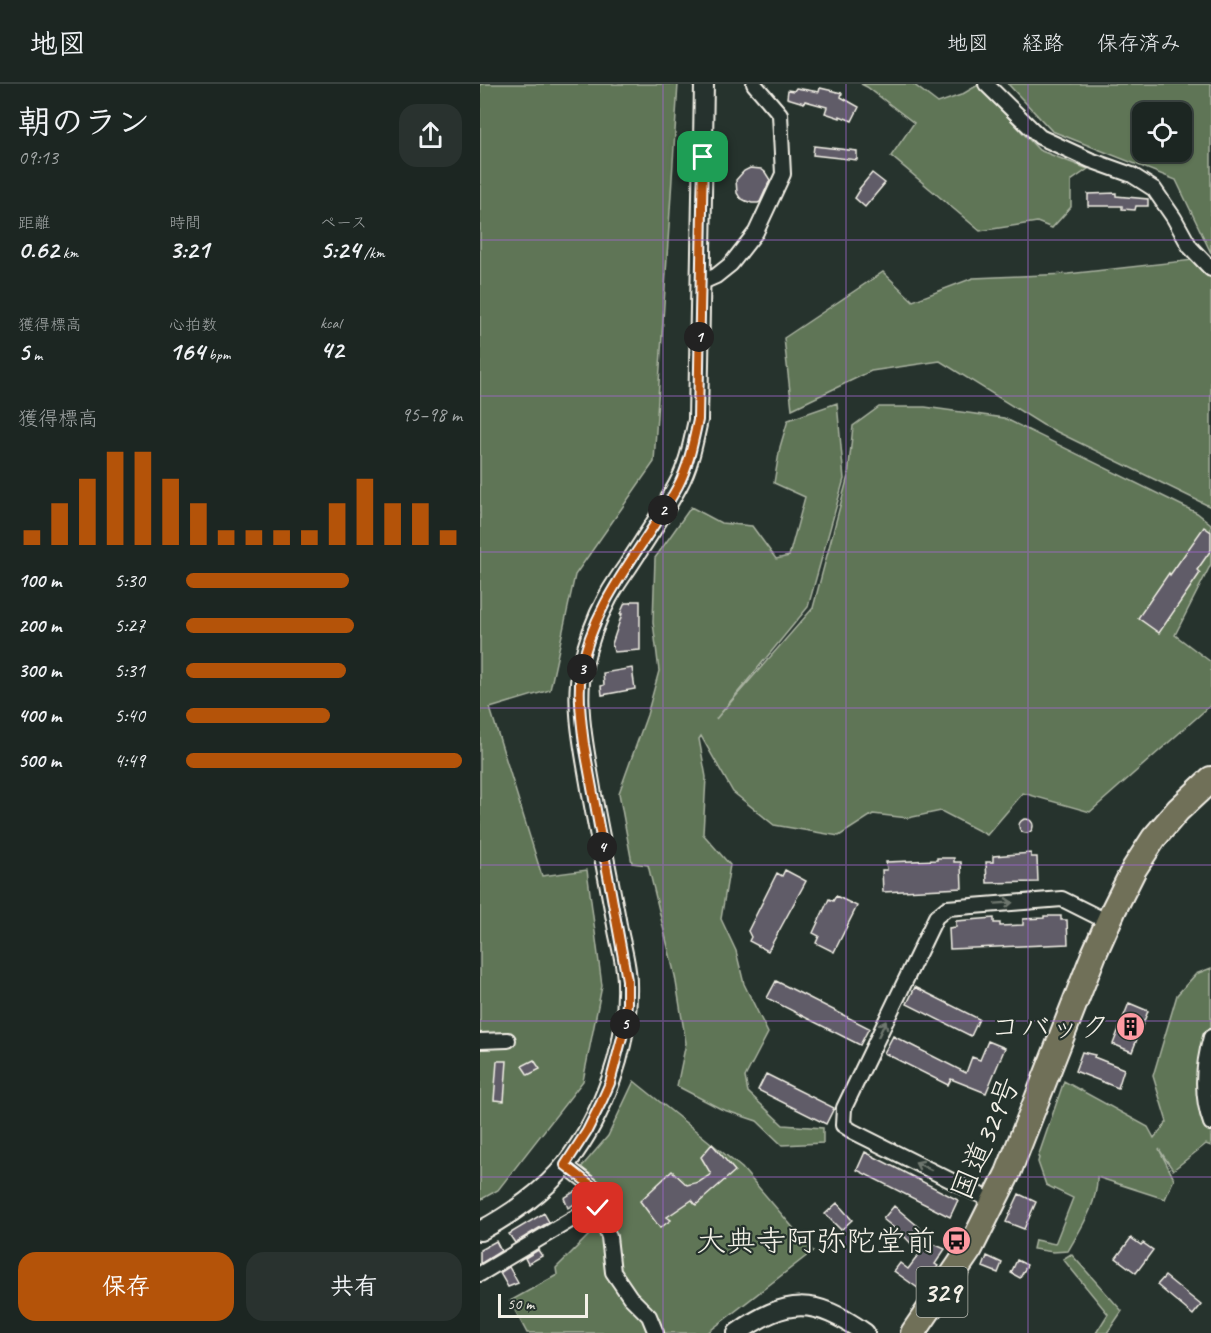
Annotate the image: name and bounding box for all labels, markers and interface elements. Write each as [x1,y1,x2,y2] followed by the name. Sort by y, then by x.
[30,26,86,61] text: 地図
[947,30,989,56] text: 地図
[1022,30,1064,56] text: 経路
[1097,30,1181,56] text: 保存済み
[18,101,150,143] text: 朝のラン
[1132,102,1192,162] map controls
[1132,102,1192,162] button: locate
[399,104,462,167] button: share
[677,131,728,182] pin
[686,140,719,173] icon: arrive
[18,145,58,170] text: 09:13
[18,213,50,233] text: 距離
[169,213,201,233] text: 時間
[320,213,367,233] text: ペース
[18,233,59,266] text: 0.62
[169,233,209,266] text: 3:21
[320,233,360,266] text: 5:24
[59,243,78,263] text: km
[360,243,385,263] text: /km
[320,313,341,333] text: kcal
[18,315,82,335] text: 獲得標高
[169,315,217,335] text: 心拍数
[684,322,714,352] pin: 1
[695,327,703,347] text: 1
[320,333,343,366] text: 42
[18,335,29,368] text: 5
[169,335,205,368] text: 164
[29,345,42,365] text: m
[205,345,231,365] text: bpm
[401,402,462,427] text: 95–98 m
[18,406,98,431] text: 獲得標高
[648,495,678,525] pin: 2
[659,500,667,520] text: 2
[18,568,61,593] text: 100 m
[114,568,145,593] text: 5:30
[18,613,61,638] text: 200 m
[114,613,145,638] text: 5:27
[567,654,597,684] pin: 3
[18,658,61,683] text: 300 m
[114,658,145,683] text: 5:31
[578,659,586,679] text: 3
[18,703,61,728] text: 400 m
[114,703,145,728] text: 5:40
[18,748,61,773] text: 500 m
[114,748,145,773] text: 4:49
[587,832,617,862] pin: 4
[598,837,606,857] text: 4
[993,898,1013,909] one-way arrow
[990,1008,1110,1046] place label: コバック
[610,1009,640,1039] pin: 5
[1115,1011,1147,1043] building icon: コバック
[622,1014,628,1034] text: 5
[876,1020,888,1038] one-way arrow
[942,1071,1028,1205] street label: 国道329号
[914,1160,932,1172] one-way arrow
[572,1182,623,1233] pin
[581,1191,614,1224] icon: check
[696,1222,936,1260] place label: 大典寺阿弥陀堂前
[941,1225,973,1257] bus stop icon: 大典寺阿弥陀堂前
[18,1252,234,1321] button: 保存
[246,1252,462,1321] button: 共有
[916,1267,968,1317] road number: 329
[498,1291,588,1318] scale bar
[507,1294,534,1314] text: 50 m

